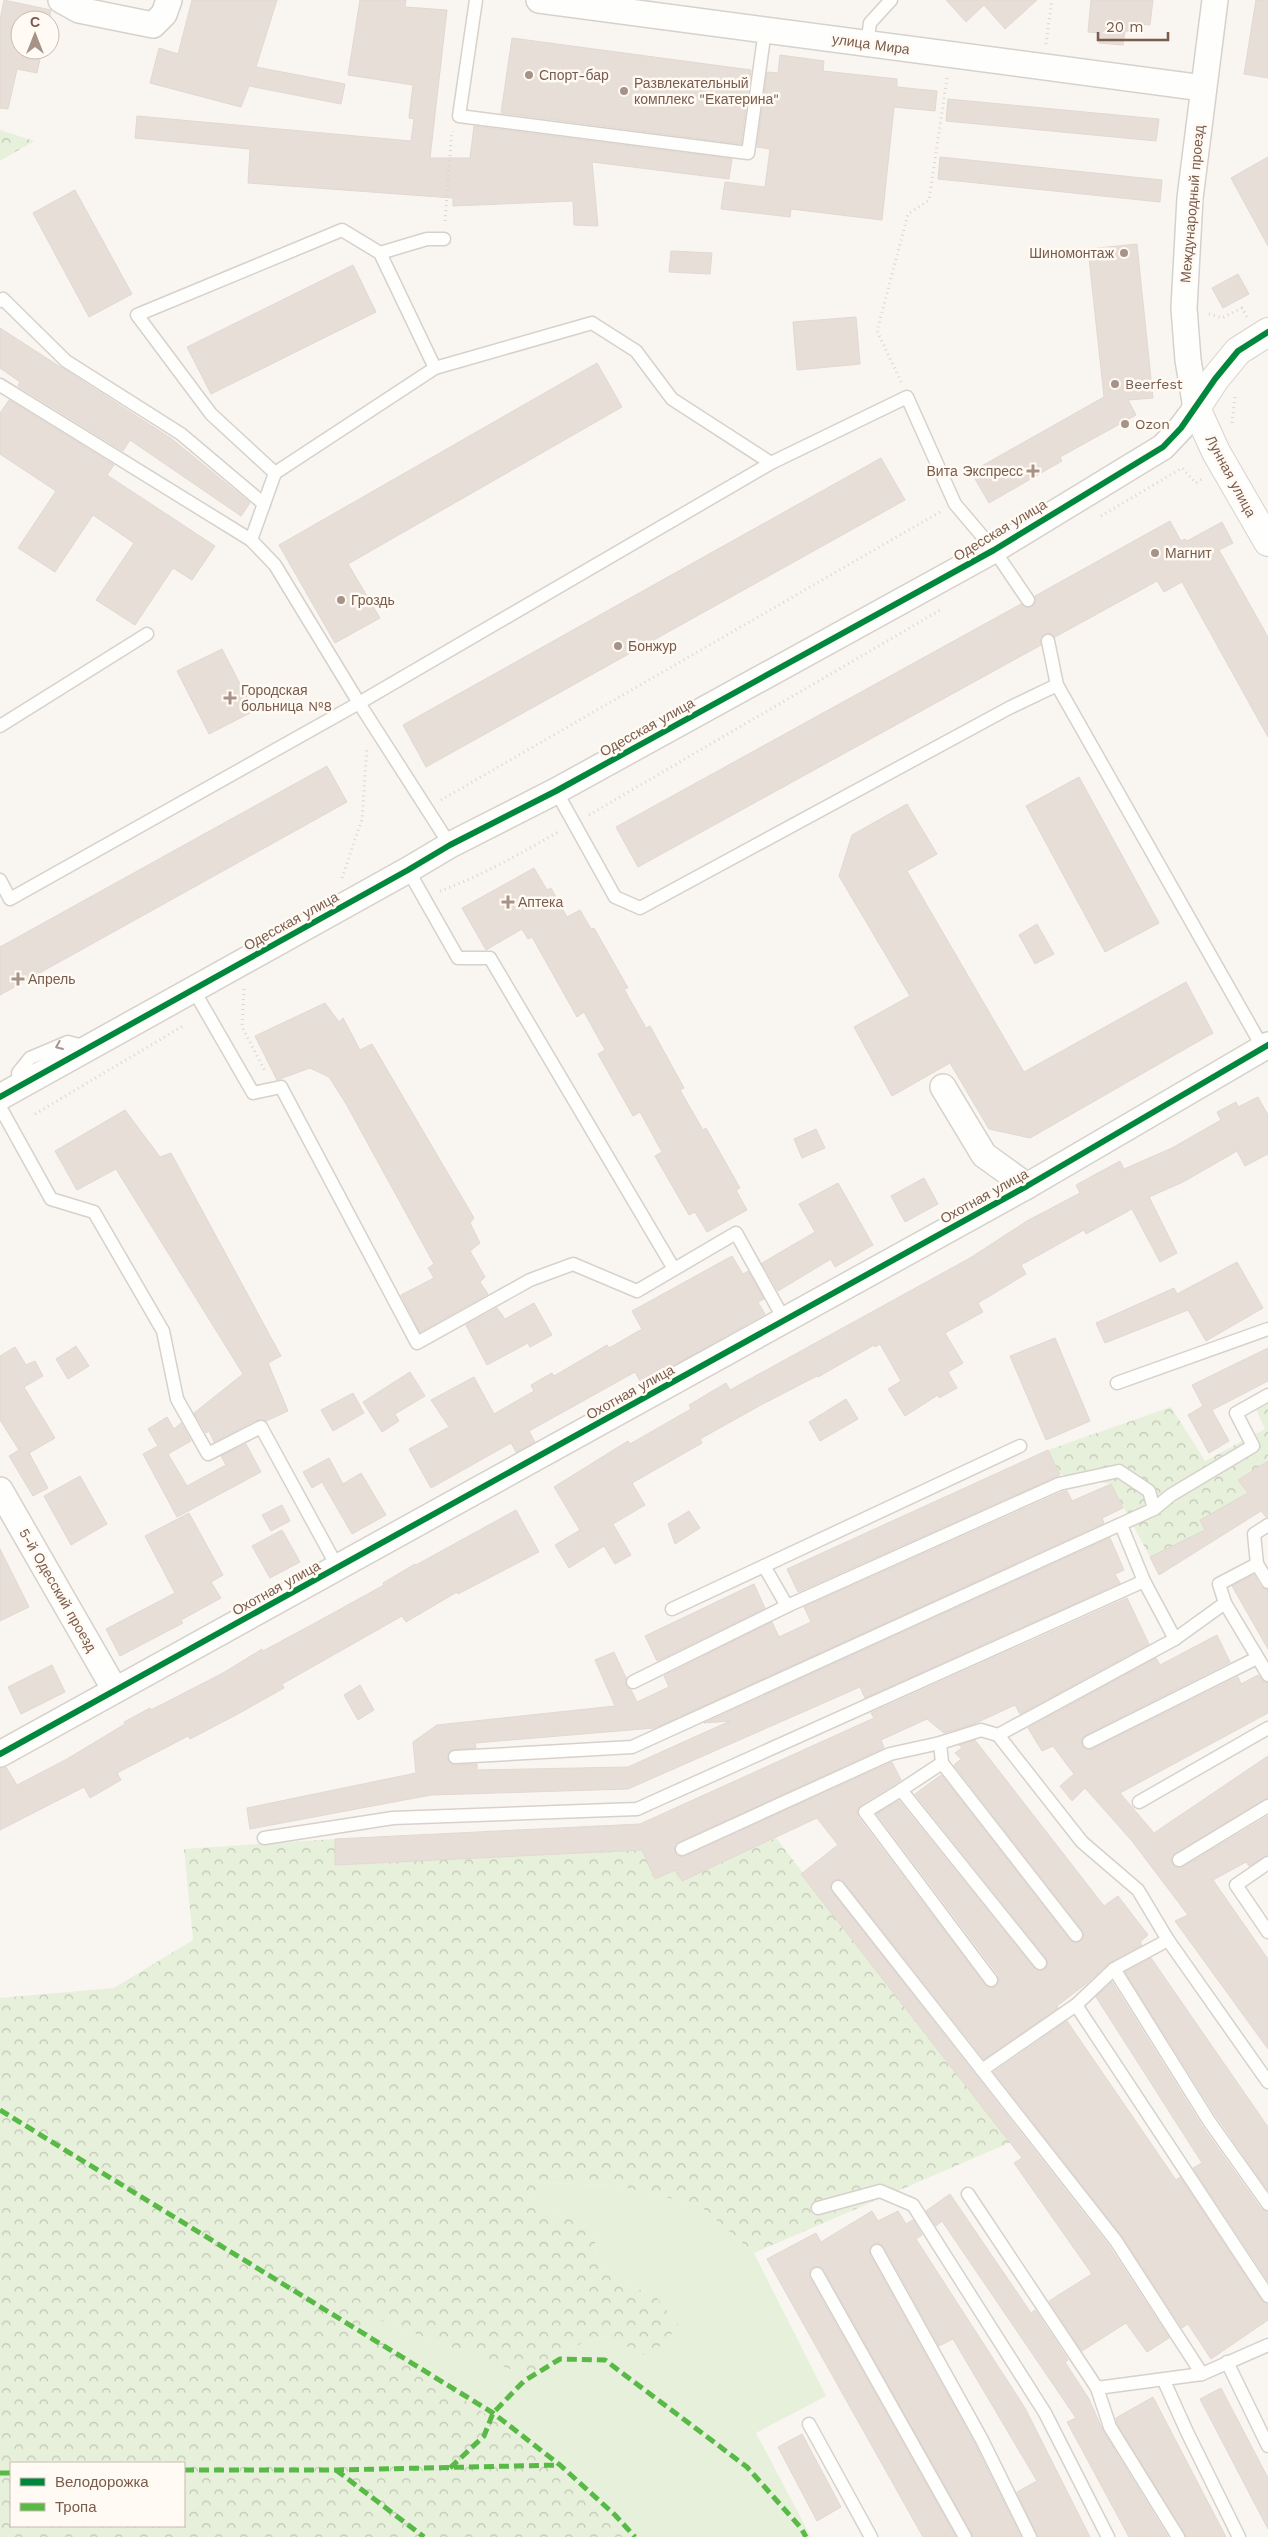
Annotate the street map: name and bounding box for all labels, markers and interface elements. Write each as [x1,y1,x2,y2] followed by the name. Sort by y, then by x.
[10,10,60,60] north arrow
[1098,10,1168,42] scale bar
[30,14,40,30] text: С
[1106,18,1144,36] text: 20 m
[831,31,911,57] street label: улица Мира
[539,67,609,83] place label: Спорт-бар
[523,69,535,81] marker: Спорт-бар
[634,75,779,107] place label: Развлекательный комплекс "Екатерина"
[618,85,630,97] marker: Развлекательный комплекс "Екатерина"
[1177,124,1207,284] street label: Международный проезд
[1029,245,1115,261] place label: Шиномонтаж
[1118,247,1130,259] marker: Шиномонтаж
[1125,376,1183,392] place label: Beerfest
[1109,378,1121,390] marker: Beerfest
[1135,416,1170,432] place label: Ozon
[1119,418,1131,430] marker: Ozon
[1203,432,1259,520] street label: Лунная улица
[927,463,1023,479] place label: Вита Экспресс
[1027,465,1039,477] marker: Вита Экспресс
[951,496,1050,564] street label: Одесская улица
[1165,545,1212,561] place label: Магнит
[1149,547,1161,559] marker: Магнит
[351,592,395,608] place label: Гроздь
[335,594,347,606] marker: Гроздь
[628,638,677,654] place label: Бонжур
[612,640,624,652] marker: Бонжур
[241,682,332,714] place label: Городская больница №8
[223,691,237,705] marker: Городская больница №8
[597,694,697,760] street label: Одесская улица
[241,888,341,954] street label: Одесская улица
[518,894,563,910] place label: Аптека
[502,896,514,908] marker: Аптека
[28,971,76,987] place label: Апрель
[12,973,24,985] marker: Апрель
[55,1040,64,1050] one-way arrow
[937,1165,1031,1227] street label: Охотная улица
[583,1361,677,1423] street label: Охотная улица
[16,1525,100,1655] street label: 5-й Одесский проезд
[229,1557,323,1619] street label: Охотная улица
[10,2462,185,2527] legend
[55,2473,149,2491] text: Велодорожка
[55,2498,97,2516] text: Тропа

